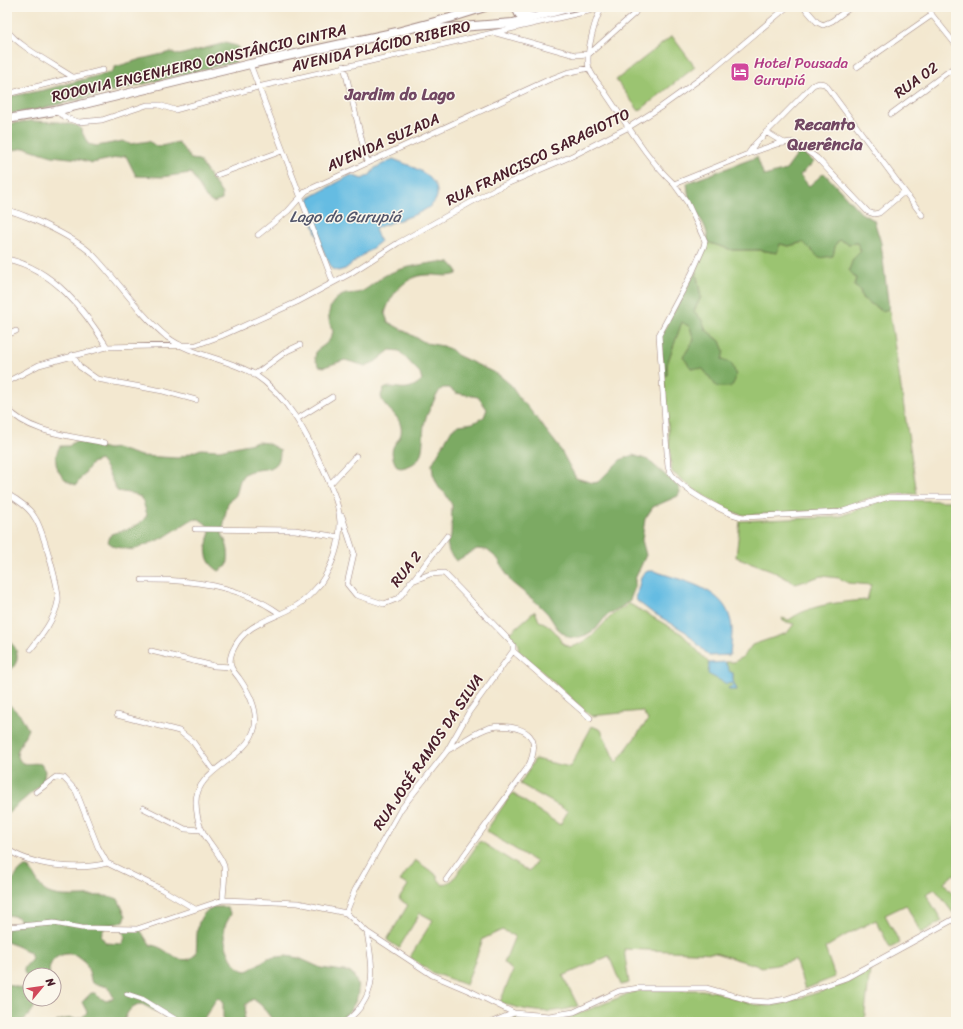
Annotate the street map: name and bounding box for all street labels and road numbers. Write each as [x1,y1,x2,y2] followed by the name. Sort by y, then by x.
[288,13,474,80] street label: AVENIDA PLÁCIDO RIBEIRO
[49,16,349,110] street label: RODOVIA ENGENHEIRO CONSTÂNCIO CINTRA
[888,55,944,105] street label: RUA 02
[441,101,635,213] street label: RUA FRANCISCO SARAGIOTTO
[321,105,444,179] street label: AVENIDA SUZADA
[383,545,429,593] street label: RUA 2
[366,669,490,835] street label: RUA JOSÉ RAMOS DA SILVA

